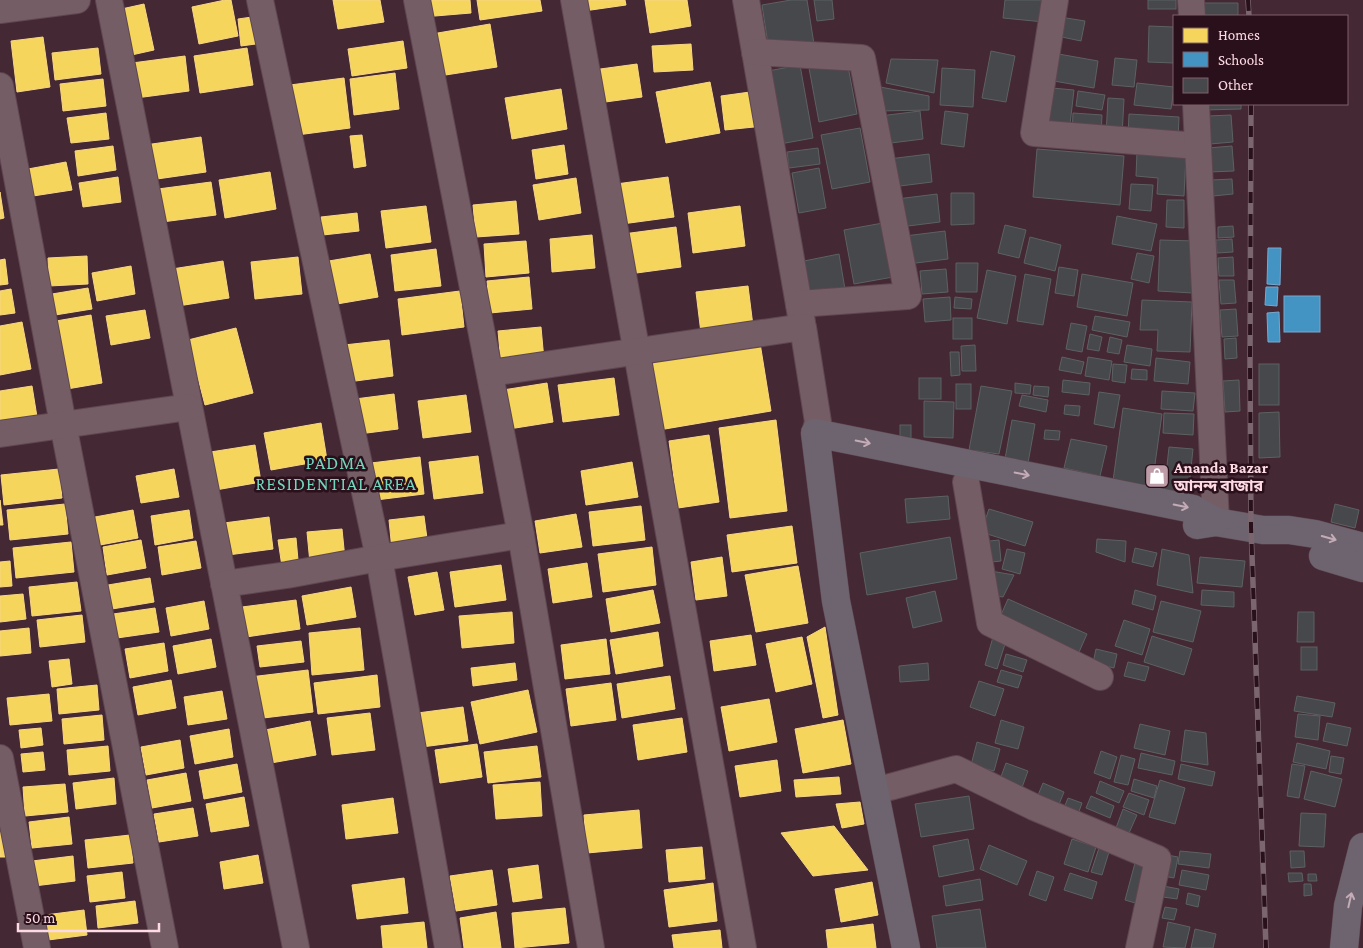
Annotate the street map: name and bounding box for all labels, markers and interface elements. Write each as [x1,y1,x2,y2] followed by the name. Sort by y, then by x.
[1173,15,1348,105] legend
[1218,27,1260,43] text: Homes
[1218,52,1264,68] text: Schools
[1218,77,1254,93] text: Other
[854,438,870,448] one-way arrow
[255,453,417,494] district label: PADMA RESIDENTIAL AREA
[1173,459,1269,494] place label: Ananda Bazar আনন্দ বাজার
[1144,463,1170,489] shop icon: Ananda Bazar আনন্দ বাজার
[1013,470,1029,479] one-way arrow
[1173,502,1189,511] one-way arrow
[1320,533,1336,543] one-way arrow
[1346,892,1355,908] one-way arrow
[18,900,159,932] scale bar
[25,910,55,926] text: 50 m

